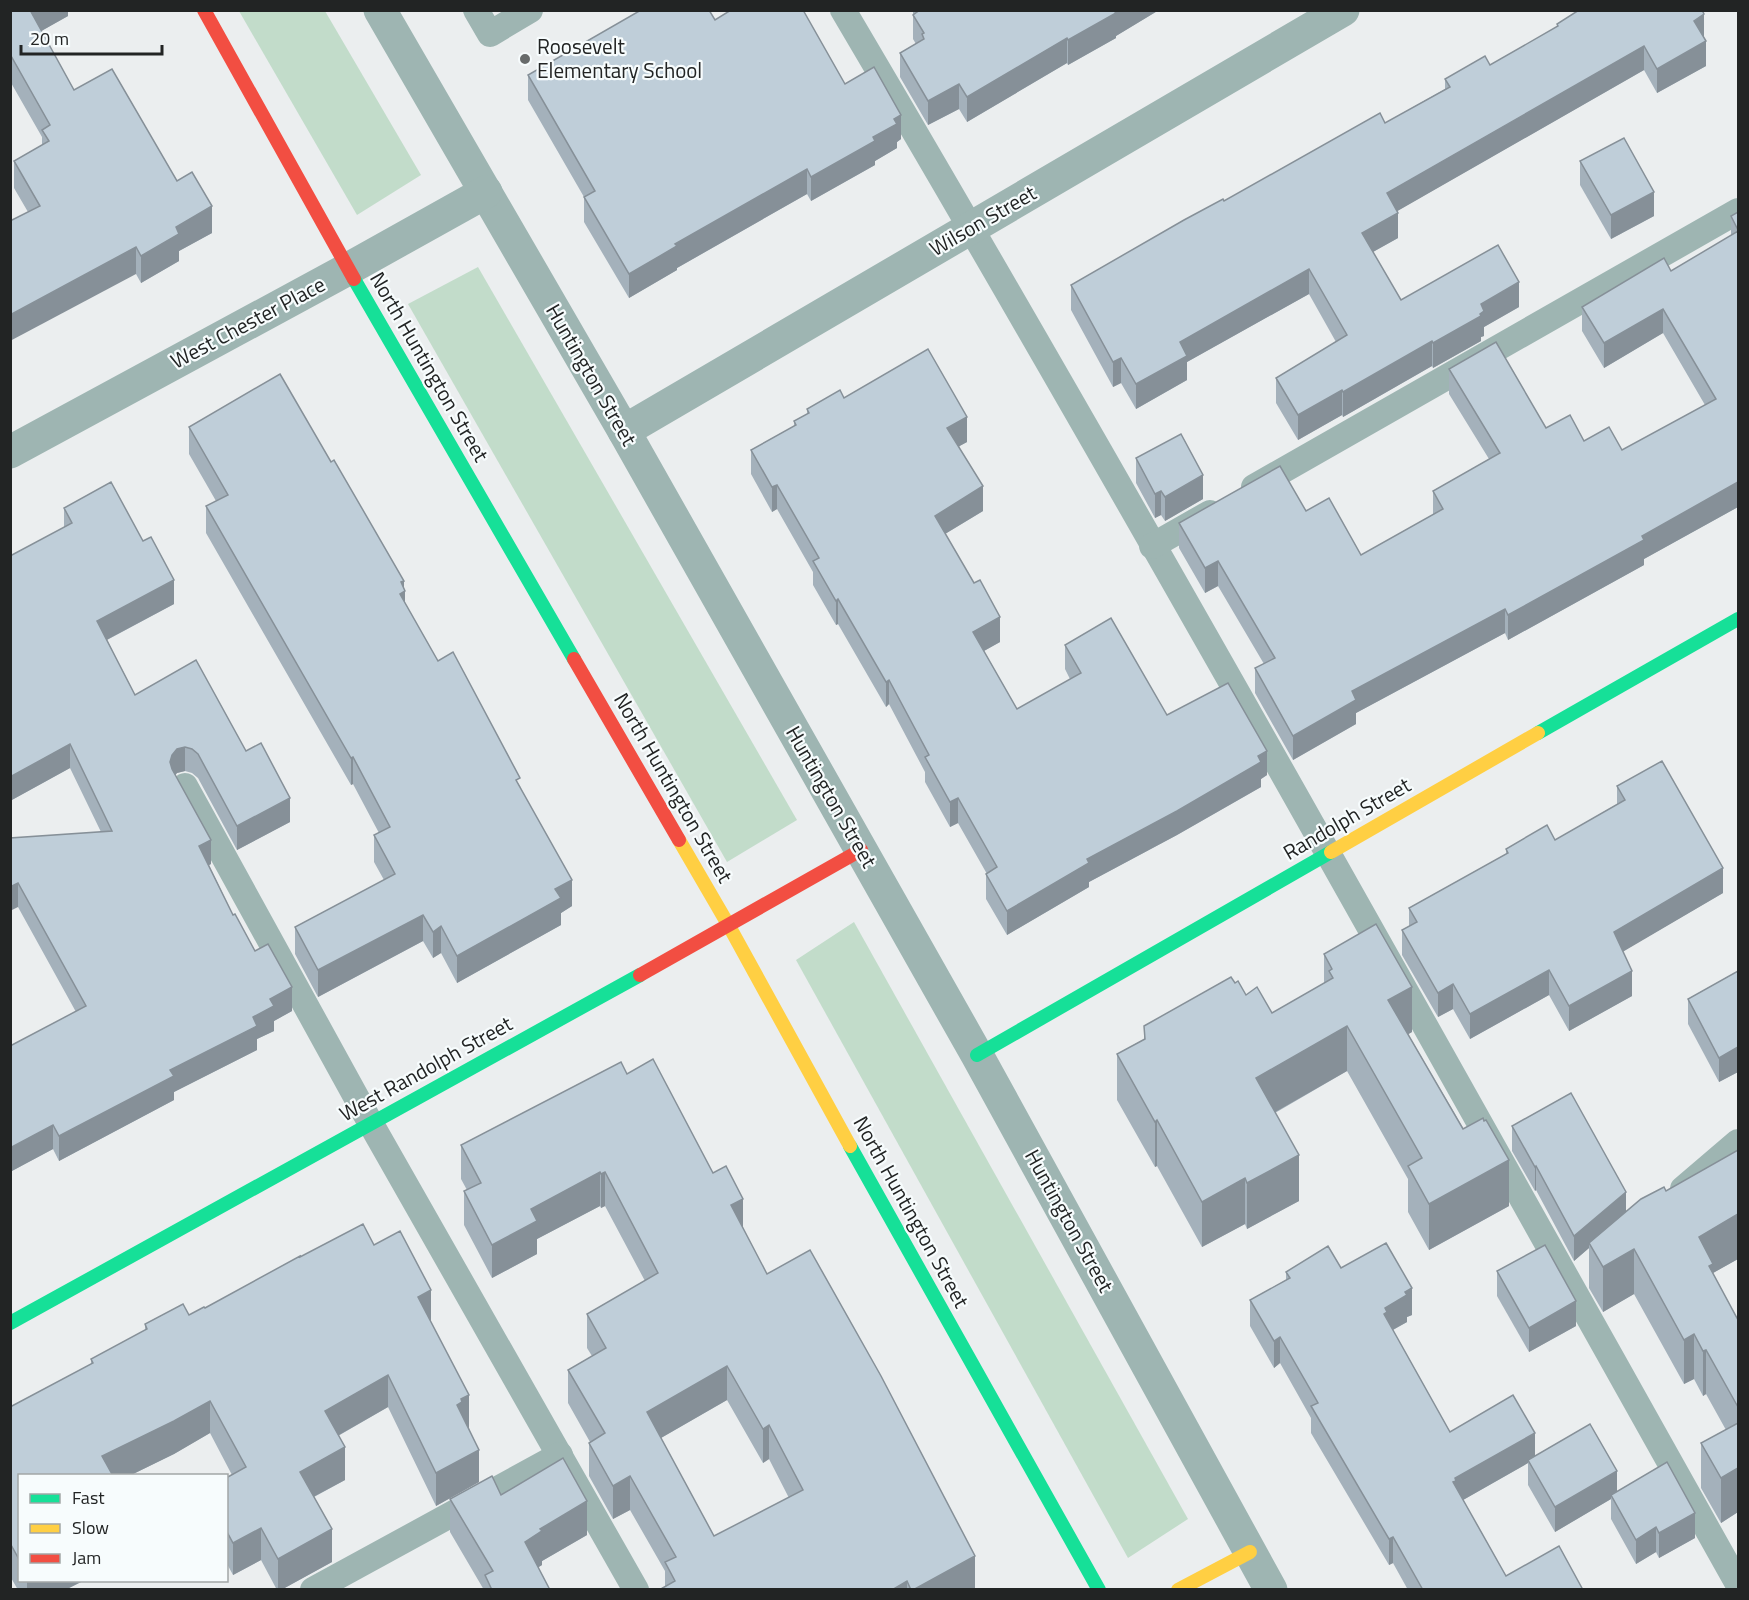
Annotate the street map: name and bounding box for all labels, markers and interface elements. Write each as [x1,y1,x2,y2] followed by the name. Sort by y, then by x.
[21,18,162,56] scale bar
[30,25,69,52] text: 20 m
[537,30,702,86] place label: Roosevelt Elementary School
[518,52,532,66] marker: Roosevelt Elementary School
[923,176,1043,264] street label: Wilson Street
[362,265,498,468] street label: North Huntington Street
[165,268,331,376] street label: West Chester Place
[538,298,646,452] street label: Huntington Street
[606,686,742,889] street label: North Huntington Street
[778,720,886,874] street label: Huntington Street
[1277,768,1417,868] street label: Randolph Street
[333,1007,518,1129] street label: West Randolph Street
[846,1110,978,1314] street label: North Huntington Street
[1017,1143,1123,1298] street label: Huntington Street
[18,1474,228,1582] legend
[72,1484,105,1511] text: Fast
[72,1514,109,1541] text: Slow
[72,1544,101,1571] text: Jam

